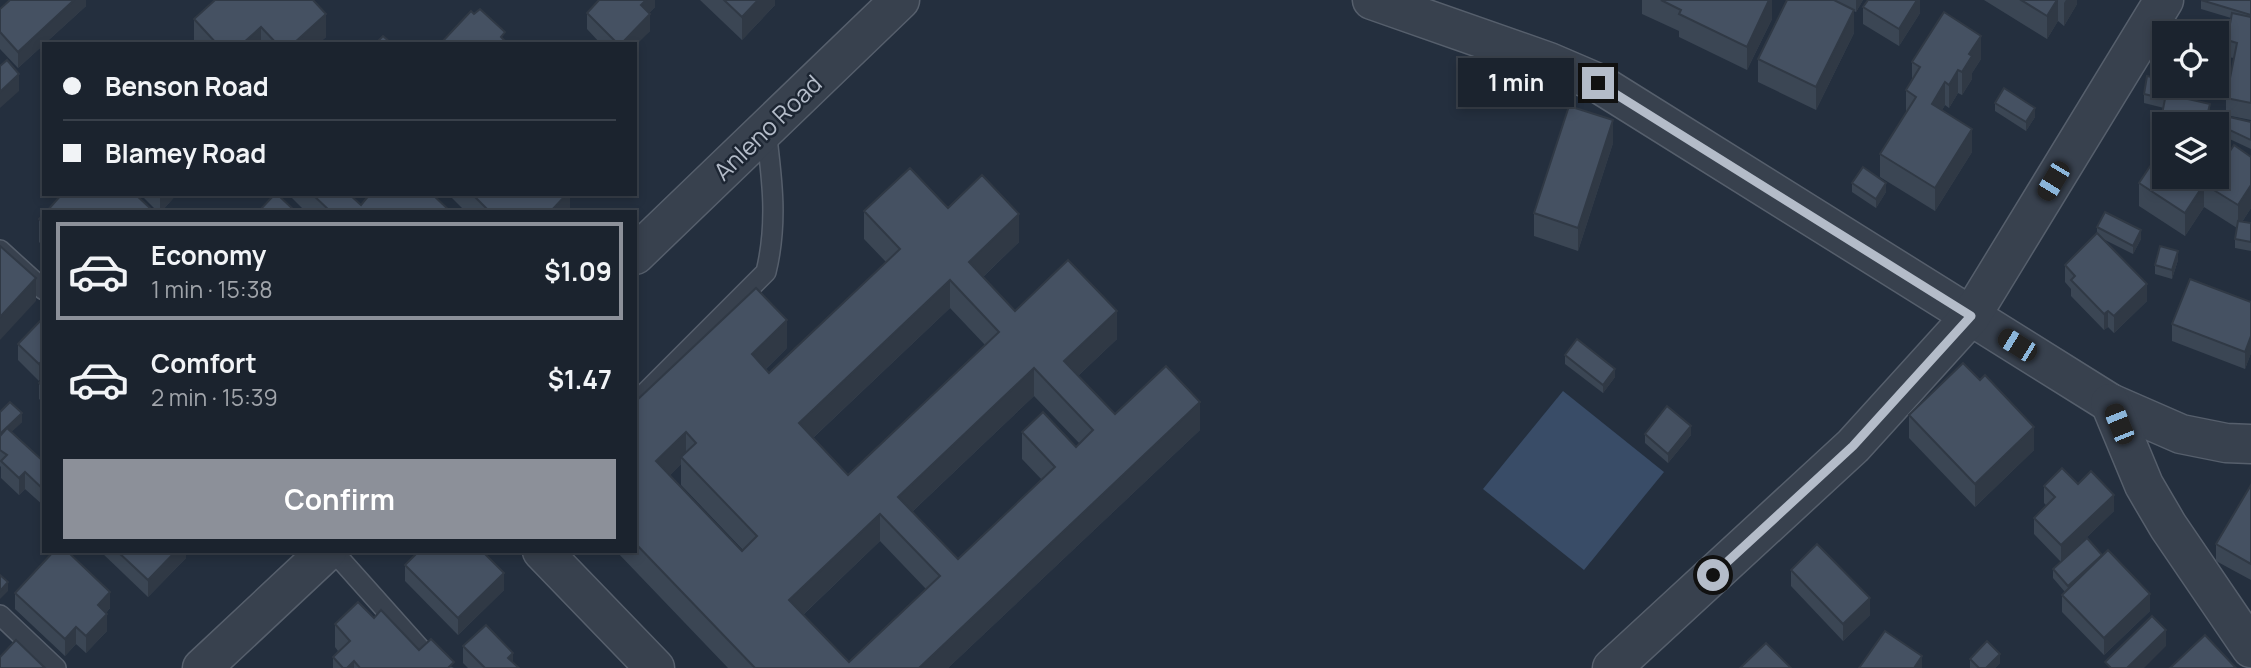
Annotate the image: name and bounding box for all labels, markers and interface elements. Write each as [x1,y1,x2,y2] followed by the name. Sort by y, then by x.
[2152,21,2229,189] map controls
[2152,21,2229,98] button: locate
[1458,58,1574,108] callout: 1 min
[1488,66,1544,98] text: 1 min
[706,67,828,187] street label: Anleno Road
[1582,67,1614,99] route end
[105,68,269,104] text: Benson Road
[2152,112,2229,189] button: layers
[105,135,266,171] text: Blamey Road
[2034,158,2073,204] car
[151,237,266,273] text: Economy
[67,240,130,303] icon: car
[544,253,612,289] text: $1.09
[151,273,273,305] text: 1 min · 15:38
[1994,325,2041,365] car
[151,345,257,381] text: Comfort
[67,348,130,411] icon: car
[548,361,612,397] text: $1.47
[151,381,278,413] text: 2 min · 15:39
[2102,401,2137,447] car
[63,459,616,539] button: Confirm
[1697,559,1729,591] route start

